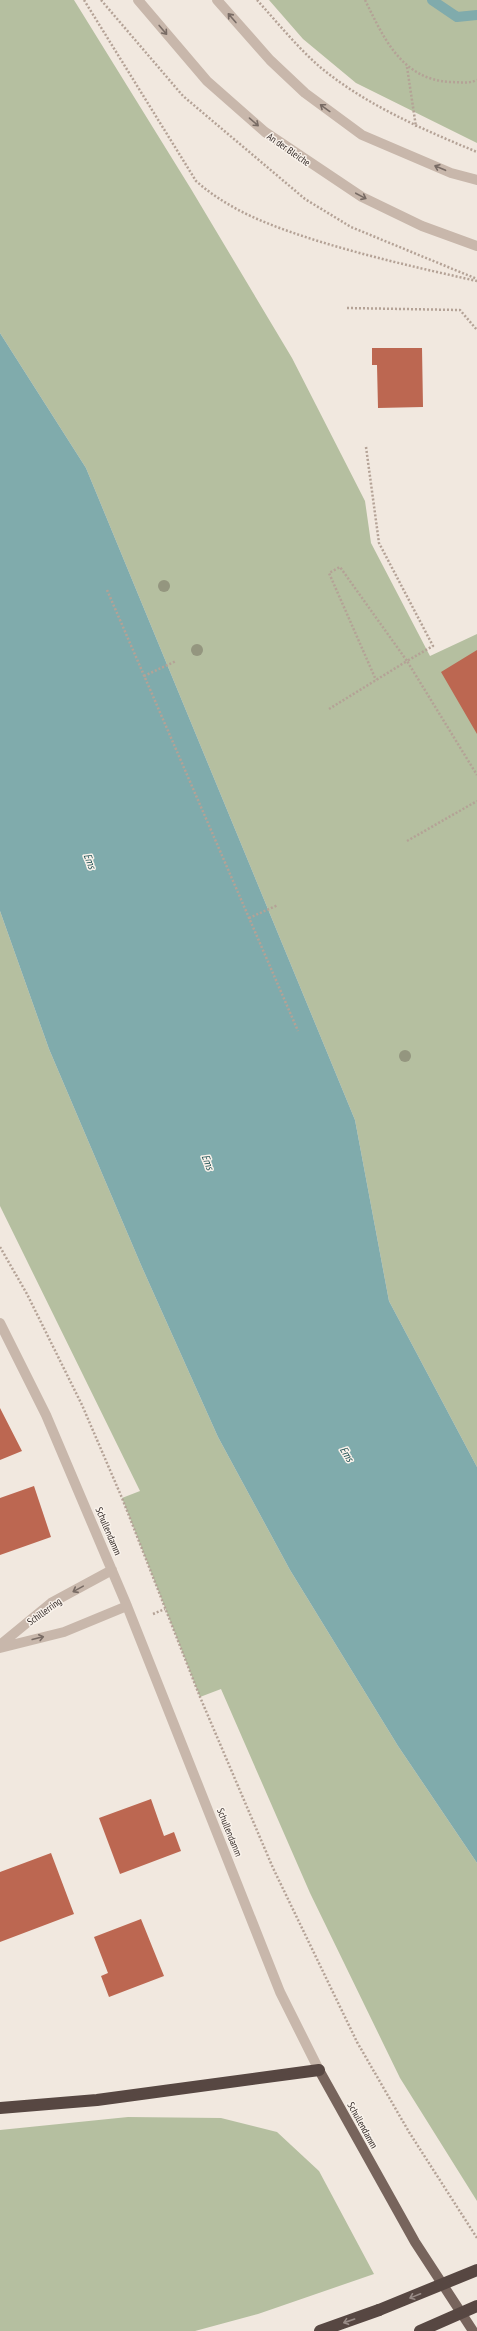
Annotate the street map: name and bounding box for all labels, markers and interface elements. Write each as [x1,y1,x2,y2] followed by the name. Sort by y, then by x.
[228,13,237,23] one-way arrow
[159,24,168,35] one-way arrow
[320,104,331,112] one-way arrow
[249,118,259,127] one-way arrow
[265,130,313,169] street label: An der Bleiche
[434,164,446,171] one-way arrow
[354,193,366,201] one-way arrow
[81,851,100,872] water label: Ems
[199,1152,218,1173] water label: Ems
[337,1444,358,1465] water label: Ems
[93,1505,125,1557] street label: Schullendamm
[72,1585,84,1593] one-way arrow
[24,1595,64,1628] street label: Schillerring
[31,1634,44,1642] one-way arrow
[214,1806,245,1858] street label: Schullendamm
[344,2100,381,2151] street label: Schullendamm
[410,2292,422,2300] one-way arrow
[344,2317,356,2325] one-way arrow

